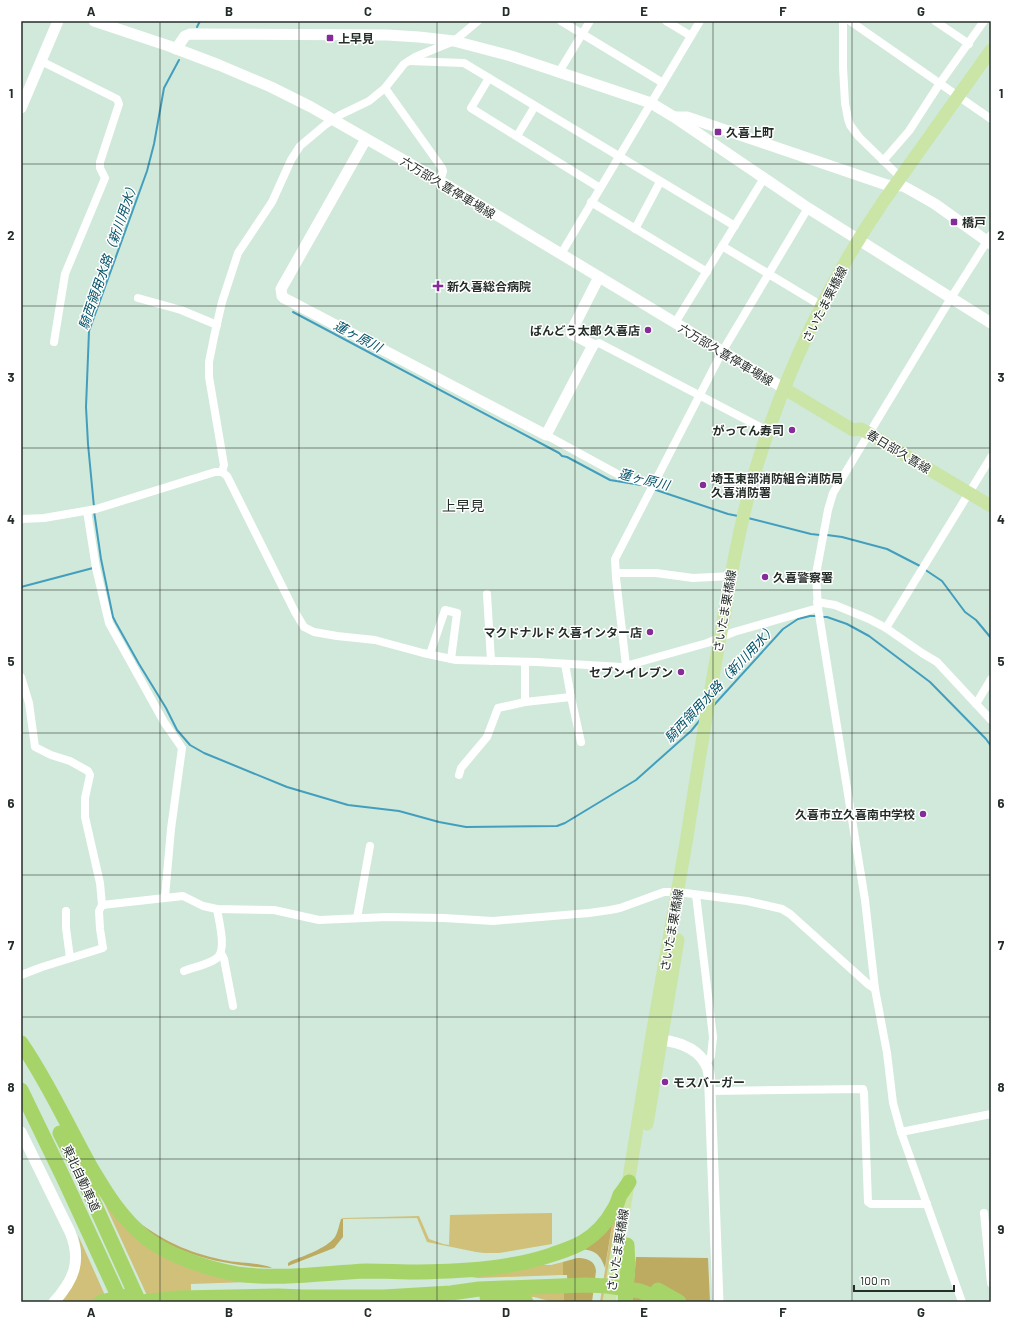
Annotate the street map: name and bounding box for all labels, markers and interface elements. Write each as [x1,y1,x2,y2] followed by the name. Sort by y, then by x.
[87,3,96,19] text: A
[225,3,233,19] text: B
[364,3,372,19] text: C
[502,3,510,19] text: D
[640,3,648,19] text: E
[779,3,787,19] text: F
[917,3,925,19] text: G
[338,31,374,45] place label: 上早見
[325,33,335,43] marker: 上早見
[9,85,13,101] text: 1
[999,85,1003,101] text: 1
[726,125,774,139] place label: 久喜上町
[713,127,723,137] marker: 久喜上町
[398,153,498,221] street label: 六万部久喜停車場線
[75,179,141,331] water label: 騎西領用水路（新川用水）
[962,215,986,229] place label: 橋戸
[949,217,959,227] marker: 橋戸
[7,227,15,243] text: 2
[997,227,1005,243] text: 2
[799,264,849,344] street label: さいたま栗橋線
[447,279,531,293] place label: 新久喜総合病院
[432,280,444,292] marker: 新久喜総合病院
[331,317,386,356] water label: 蓮ヶ原川
[676,320,776,388] street label: 六万部久喜停車場線
[530,323,640,337] place label: ばんどう太郎 久喜店
[643,325,653,335] marker: ばんどう太郎 久喜店
[7,369,15,385] text: 3
[997,369,1005,385] text: 3
[713,423,784,437] place label: がってん寿司
[787,425,797,435] marker: がってん寿司
[865,426,933,476] street label: 春日部久喜線
[617,465,673,494] water label: 蓮ヶ原川
[711,471,843,499] place label: 埼玉東部消防組合消防局 久喜消防署
[698,480,708,490] marker: 埼玉東部消防組合消防局 久喜消防署
[442,497,484,514] district label: 上早見
[7,511,15,527] text: 4
[997,511,1005,527] text: 4
[710,569,738,653] street label: さいたま栗橋線
[773,570,833,584] place label: 久喜警察署
[760,572,770,582] marker: 久喜警察署
[661,620,779,746] water label: 騎西領用水路（新川用水）
[484,625,642,639] place label: マクドナルド 久喜インター店
[645,627,655,637] marker: マクドナルド 久喜インター店
[7,653,15,669] text: 5
[997,653,1005,669] text: 5
[589,665,673,679] place label: セブンイレブン
[676,667,686,677] marker: セブンイレブン
[8,795,15,811] text: 6
[998,795,1005,811] text: 6
[795,807,915,821] place label: 久喜市立久喜南中学校
[918,809,928,819] marker: 久喜市立久喜南中学校
[657,888,685,972] street label: さいたま栗橋線
[8,937,15,953] text: 7
[998,937,1005,953] text: 7
[673,1075,745,1089] place label: モスバーガー
[660,1077,670,1087] marker: モスバーガー
[7,1079,15,1095] text: 8
[997,1079,1005,1095] text: 8
[60,1142,104,1214] street label: 東北自動車道
[604,1208,630,1292] street label: さいたま栗橋線
[8,1221,15,1237] text: 9
[998,1221,1005,1237] text: 9
[854,1267,954,1293] scale bar
[860,1273,890,1287] text: 100 m
[87,1304,96,1320] text: A
[225,1304,233,1320] text: B
[364,1304,372,1320] text: C
[502,1304,510,1320] text: D
[640,1304,648,1320] text: E
[779,1304,787,1320] text: F
[917,1304,925,1320] text: G

